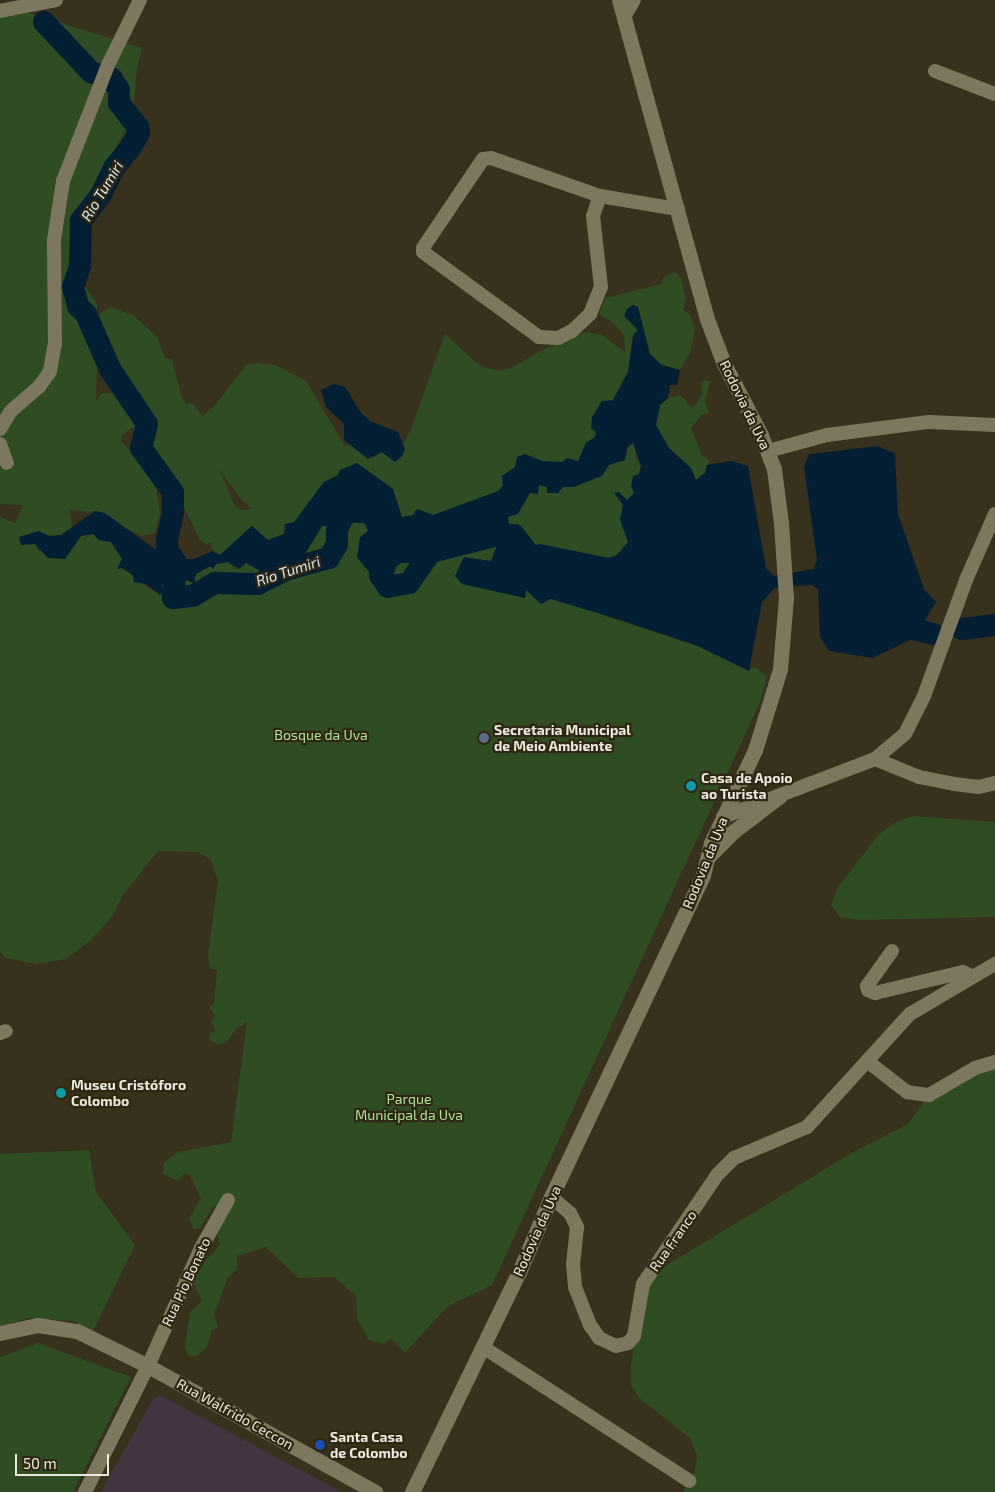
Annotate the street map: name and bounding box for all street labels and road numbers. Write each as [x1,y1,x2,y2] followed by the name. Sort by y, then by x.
[716,358,774,452] street label: Rodovia da Uva
[679,815,731,911] street label: Rodovia da Uva
[510,1183,564,1279] street label: Rodovia da Uva
[646,1207,700,1275] street label: Rua Franco
[158,1235,214,1329] street label: Rua Pio Bonato
[174,1375,296,1453] street label: Rua Walfrido Ceccon

